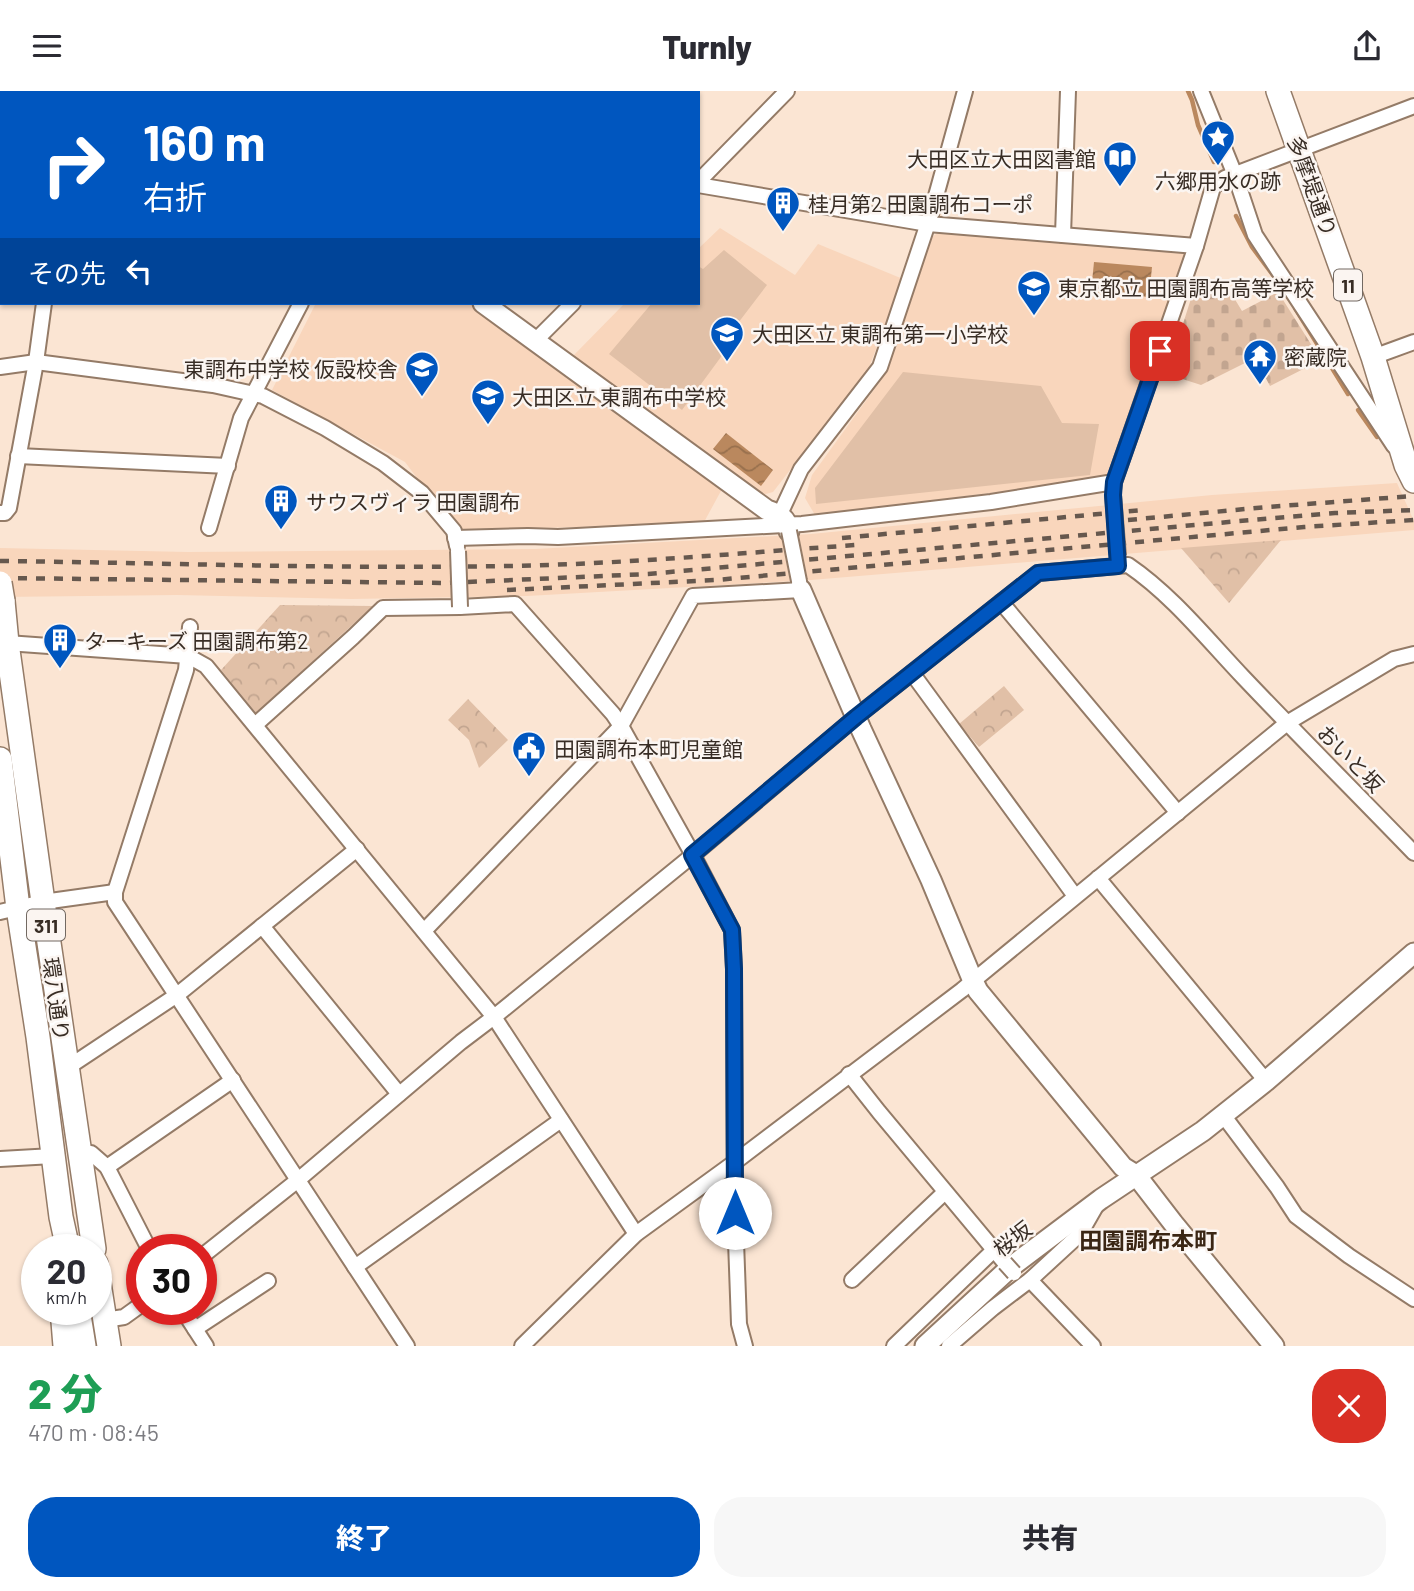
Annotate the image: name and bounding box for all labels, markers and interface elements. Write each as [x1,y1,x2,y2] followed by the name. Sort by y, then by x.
[28,27,66,65] icon: menu
[662,27,752,65] text: Turnly
[1348,27,1386,65] icon: share
[143,112,265,171] text: 160 m
[1199,118,1237,167] place icon: 六郷用水の跡
[28,119,119,210] icon: right
[1283,132,1343,240] street label: 多摩堤通り
[1101,139,1139,188] library icon: 大田区立大田図書館
[907,146,1096,171] place label: 大田区立大田図書館
[1155,168,1281,193] place label: 六郷用水の跡
[143,177,207,215] text: 右折
[764,184,802,233] building icon: 桂月第2 田園調布コーポ
[808,191,1033,216] place label: 桂月第2 田園調布コーポ
[120,252,158,290] icon: left
[28,257,106,288] text: その先
[1015,268,1053,317] school or university icon: 東京都立 田園調布高等学校
[1334,269,1362,301] road number: 11
[1058,275,1314,300] place label: 東京都立 田園調布高等学校
[708,314,746,363] school or university icon: 大田区立 東調布第一小学校
[752,321,1008,346] place label: 大田区立 東調布第一小学校
[1130,321,1190,381] pin
[1141,332,1179,370] icon: arrive
[1241,337,1279,386] temple icon: 密蔵院
[1284,344,1347,369] place label: 密蔵院
[403,349,441,398] school or university icon: 東調布中学校 仮設校舎
[184,356,398,381] place label: 東調布中学校 仮設校舎
[469,377,507,426] school or university icon: 大田区立 東調布中学校
[512,384,726,409] place label: 大田区立 東調布中学校
[262,482,300,531] building icon: サウスヴィラ 田園調布
[306,489,520,514] place label: サウスヴィラ 田園調布
[41,621,79,670] building icon: ターキーズ 田園調布第2
[84,628,308,653] place label: ターキーズ 田園調布第2
[1313,719,1389,797] street label: おいと坂
[510,729,548,778] public building icon: 田園調布本町児童館
[554,736,743,761] place label: 田園調布本町児童館
[27,909,65,940] road number: 311
[39,956,75,1042] street label: 環八通り
[698,1176,772,1250] position arrow
[988,1215,1036,1261] street label: 桜坂
[1079,1226,1217,1254] district label: 田園調布本町
[126,1234,217,1325] speed limit sign: 30
[47,1249,86,1291] text: 20
[46,1286,87,1308] text: km/h
[28,1367,102,1417] text: 2 分
[1312,1369,1386,1443] button: close
[28,1418,159,1446] text: 470 m · 08:45
[28,1497,700,1577] button: 終了
[714,1497,1386,1577] button: 共有

